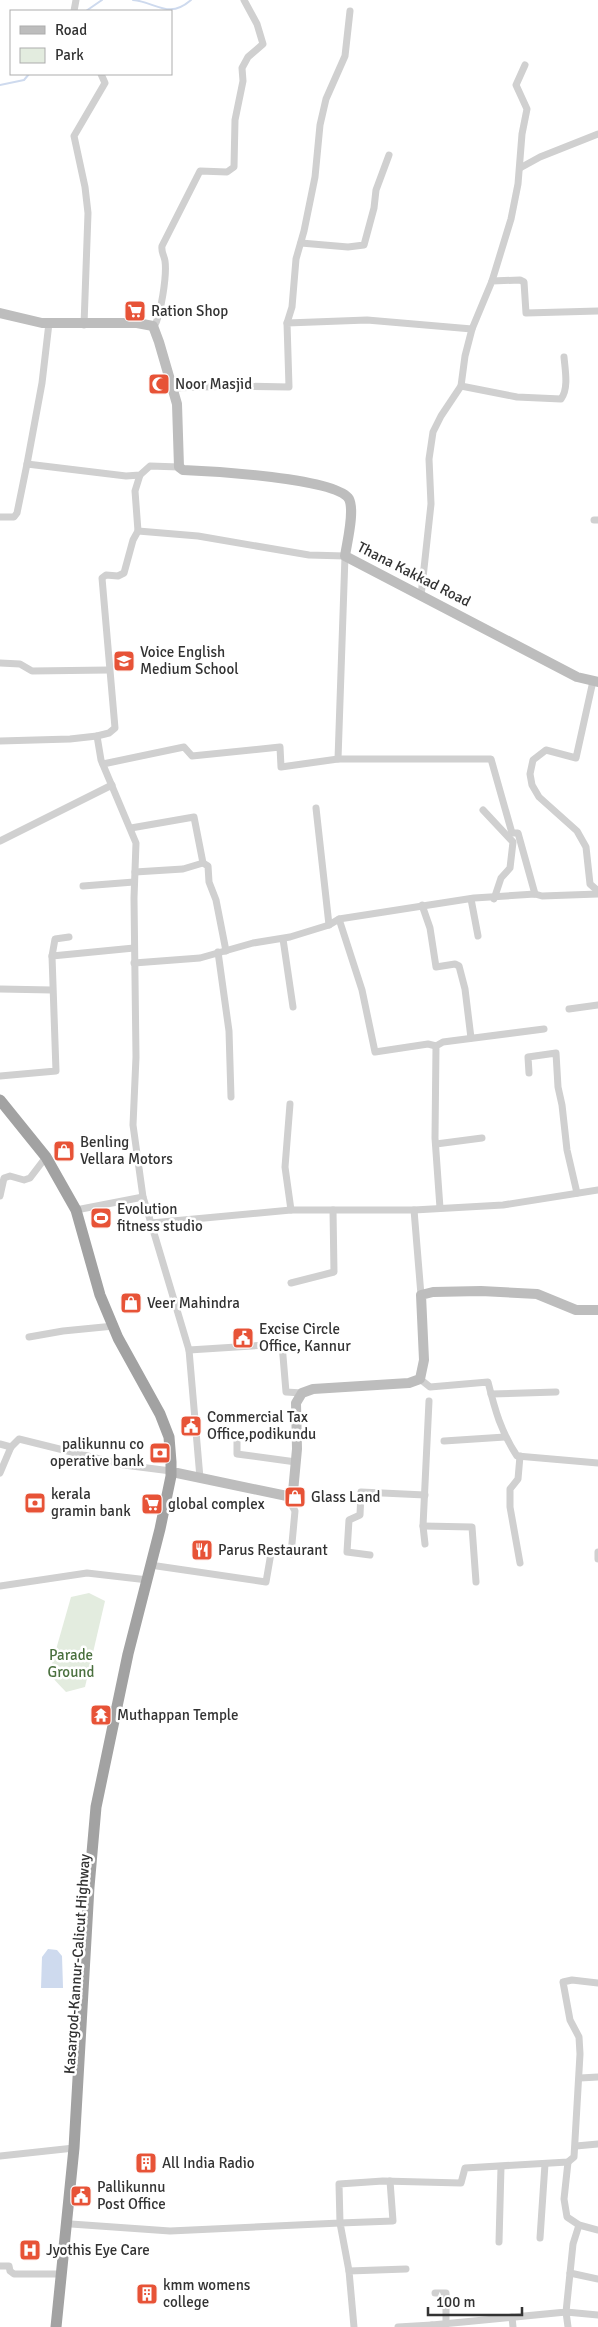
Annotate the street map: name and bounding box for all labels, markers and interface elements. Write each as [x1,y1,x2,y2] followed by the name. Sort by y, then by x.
[10,10,172,75] legend
[55,21,87,39] text: Road
[55,46,84,64] text: Park
[123,299,147,323] supermarket icon: Ration Shop
[151,302,228,320] place label: Ration Shop
[147,372,171,396] mosque icon: Noor Masjid
[175,375,252,393] place label: Noor Masjid
[354,538,474,610] street label: Thana Kakkad Road
[140,643,239,678] place label: Voice English Medium School
[112,649,136,673] school or university icon: Voice English Medium School
[80,1133,173,1168] place label: Benling Vellara Motors
[52,1139,76,1163] shop icon: Benling Vellara Motors
[117,1200,203,1235] place label: Evolution fitness studio
[89,1206,113,1230] sports icon: Evolution fitness studio
[119,1291,143,1315] shop icon: Veer Mahindra
[147,1294,240,1312] place label: Veer Mahindra
[259,1320,351,1355] place label: Excise Circle Office, Kannur
[231,1326,255,1350] public building icon: Excise Circle Office, Kannur
[207,1408,316,1443] place label: Commercial Tax Office,podikundu
[179,1414,203,1438] public building icon: Commercial Tax Office,podikundu
[50,1435,144,1470] place label: palikunnu co operative bank
[148,1441,172,1465] bank icon: palikunnu co operative bank
[51,1485,131,1520] place label: kerala gramin bank
[283,1485,307,1509] shop icon: Glass Land
[311,1488,381,1506] place label: Glass Land
[23,1491,47,1515] bank icon: kerala gramin bank
[140,1492,164,1516] supermarket icon: global complex
[168,1495,265,1513] place label: global complex
[190,1538,214,1562] restaurant icon: Parus Restaurant
[218,1541,328,1559] place label: Parus Restaurant
[47,1646,95,1681] park label: Parade Ground
[89,1703,113,1727] temple icon: Muthappan Temple
[117,1706,239,1724] place label: Muthappan Temple
[60,1853,94,2075] street label: Kasargod-Kannur-Calicut Highway
[134,2151,158,2175] building icon: All India Radio
[162,2154,255,2172] place label: All India Radio
[97,2178,166,2213] place label: Pallikunnu Post Office
[69,2184,93,2208] public building icon: Pallikunnu Post Office
[18,2238,42,2262] hospital icon: Jyothis Eye Care
[46,2241,150,2259] place label: Jyothis Eye Care
[163,2276,251,2311] place label: kmm womens college
[135,2282,159,2306] building icon: kmm womens college
[428,2284,522,2316] scale bar
[436,2293,476,2311] text: 100 m

